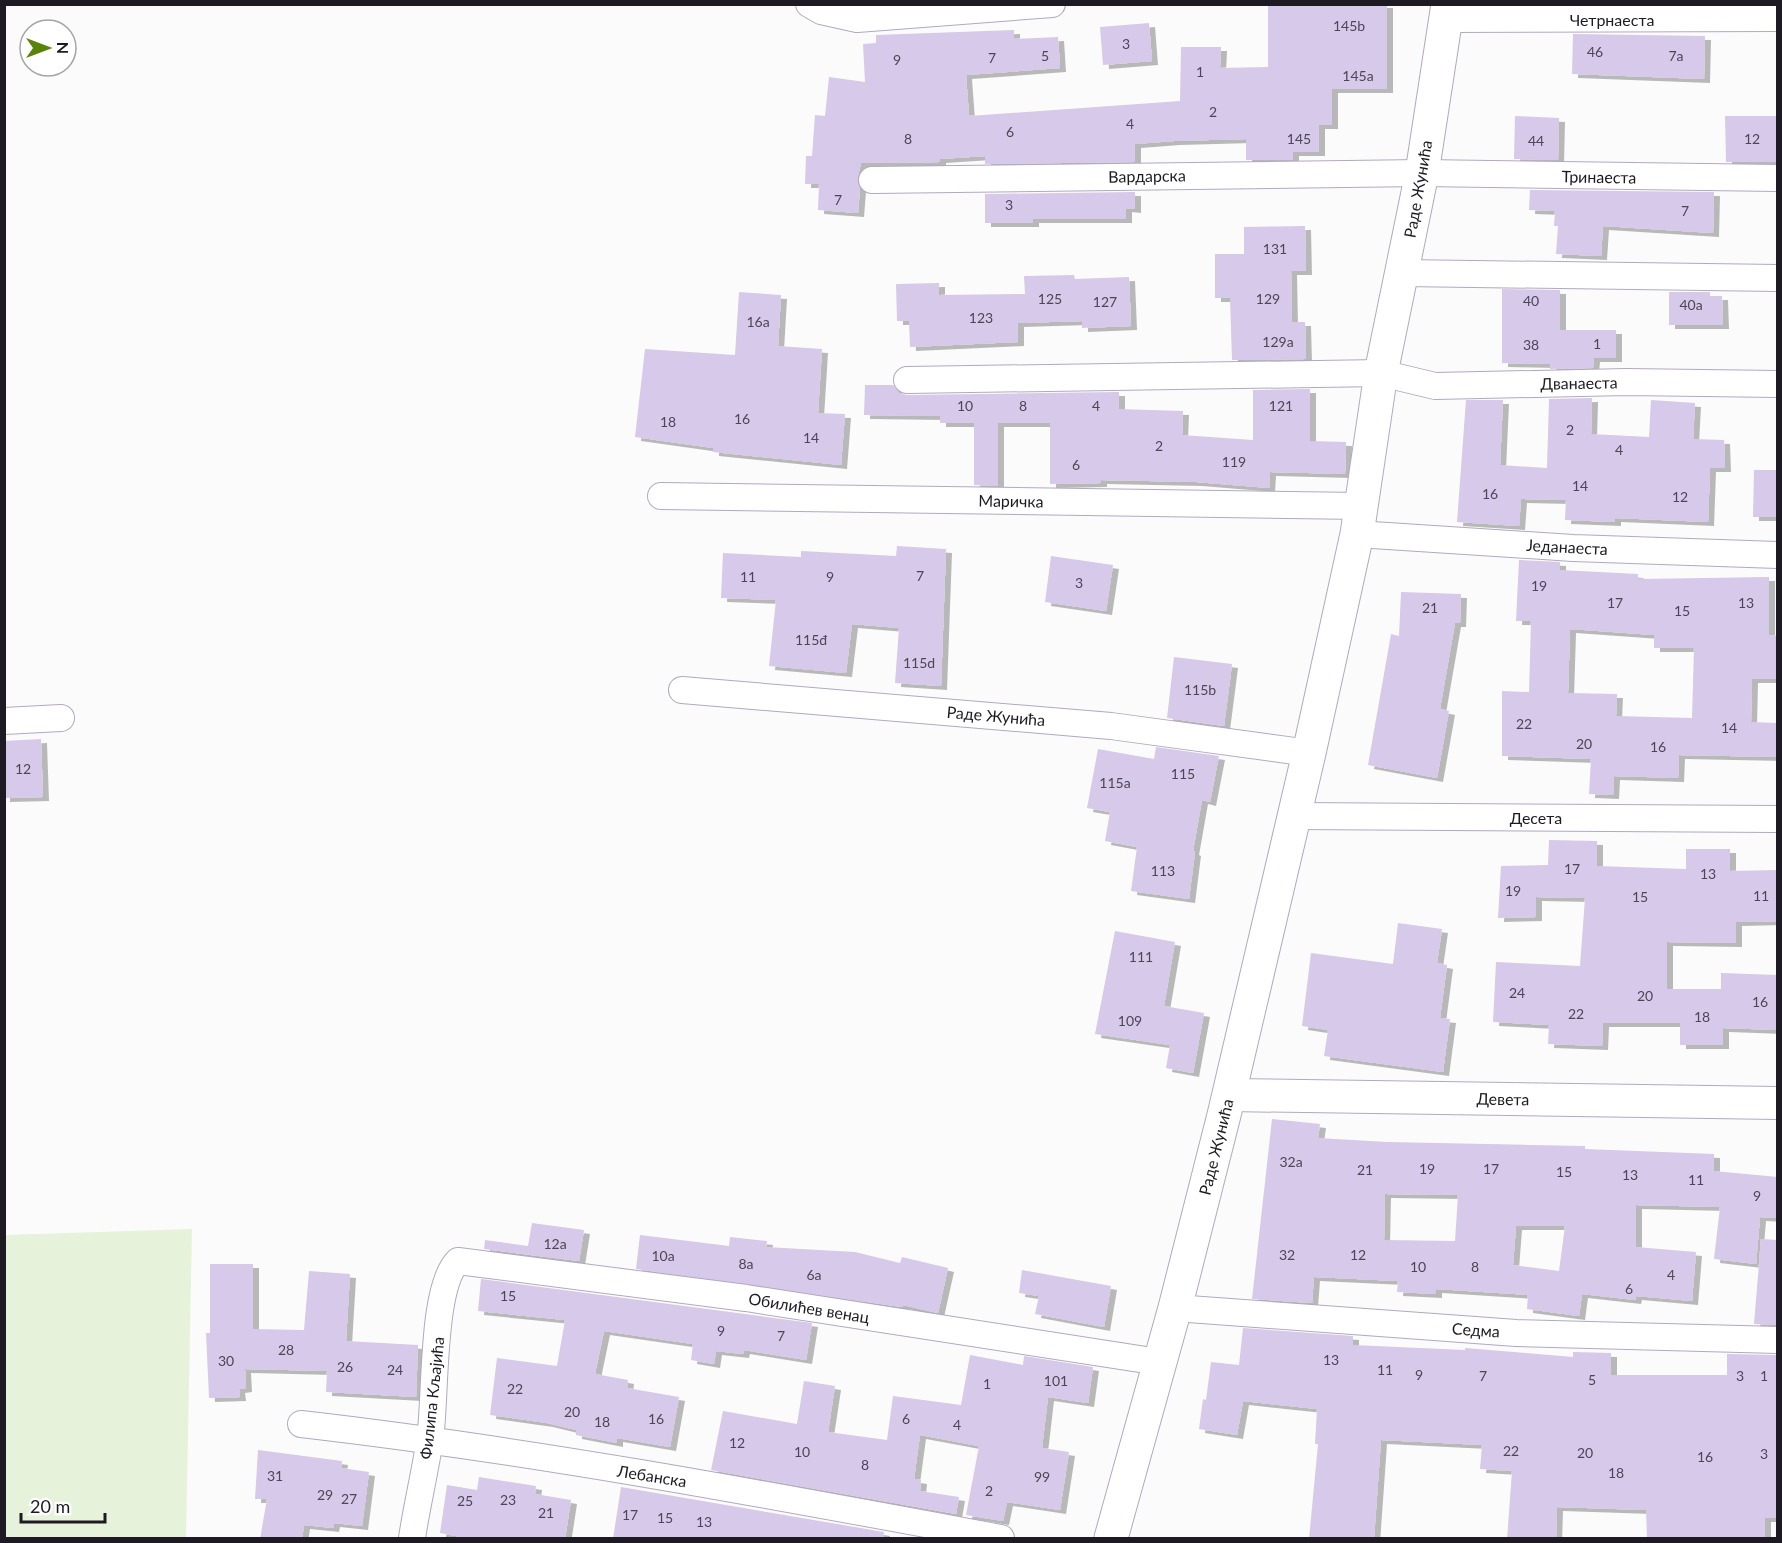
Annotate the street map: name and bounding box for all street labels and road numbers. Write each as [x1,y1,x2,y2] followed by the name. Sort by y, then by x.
[1570,10,1654,29] street label: Четрнаеста
[1400,139,1435,239] street label: Раде Жунића
[1108,165,1186,186] street label: Вардарска
[1561,166,1637,187] street label: Тринаеста
[1540,372,1618,393] street label: Дванаеста
[978,490,1044,511] street label: Маричка
[1526,535,1608,558] street label: Једанаеста
[946,702,1046,729] street label: Раде Жунића
[1510,808,1562,827] street label: Десета
[1476,1089,1530,1108] street label: Девета
[1194,1097,1237,1197] street label: Раде Жунића
[747,1289,871,1327] street label: Обилићев венац
[1451,1318,1501,1341] street label: Седма
[416,1336,447,1460] street label: Филипа Кљајића
[615,1460,688,1490] street label: Лебанска

